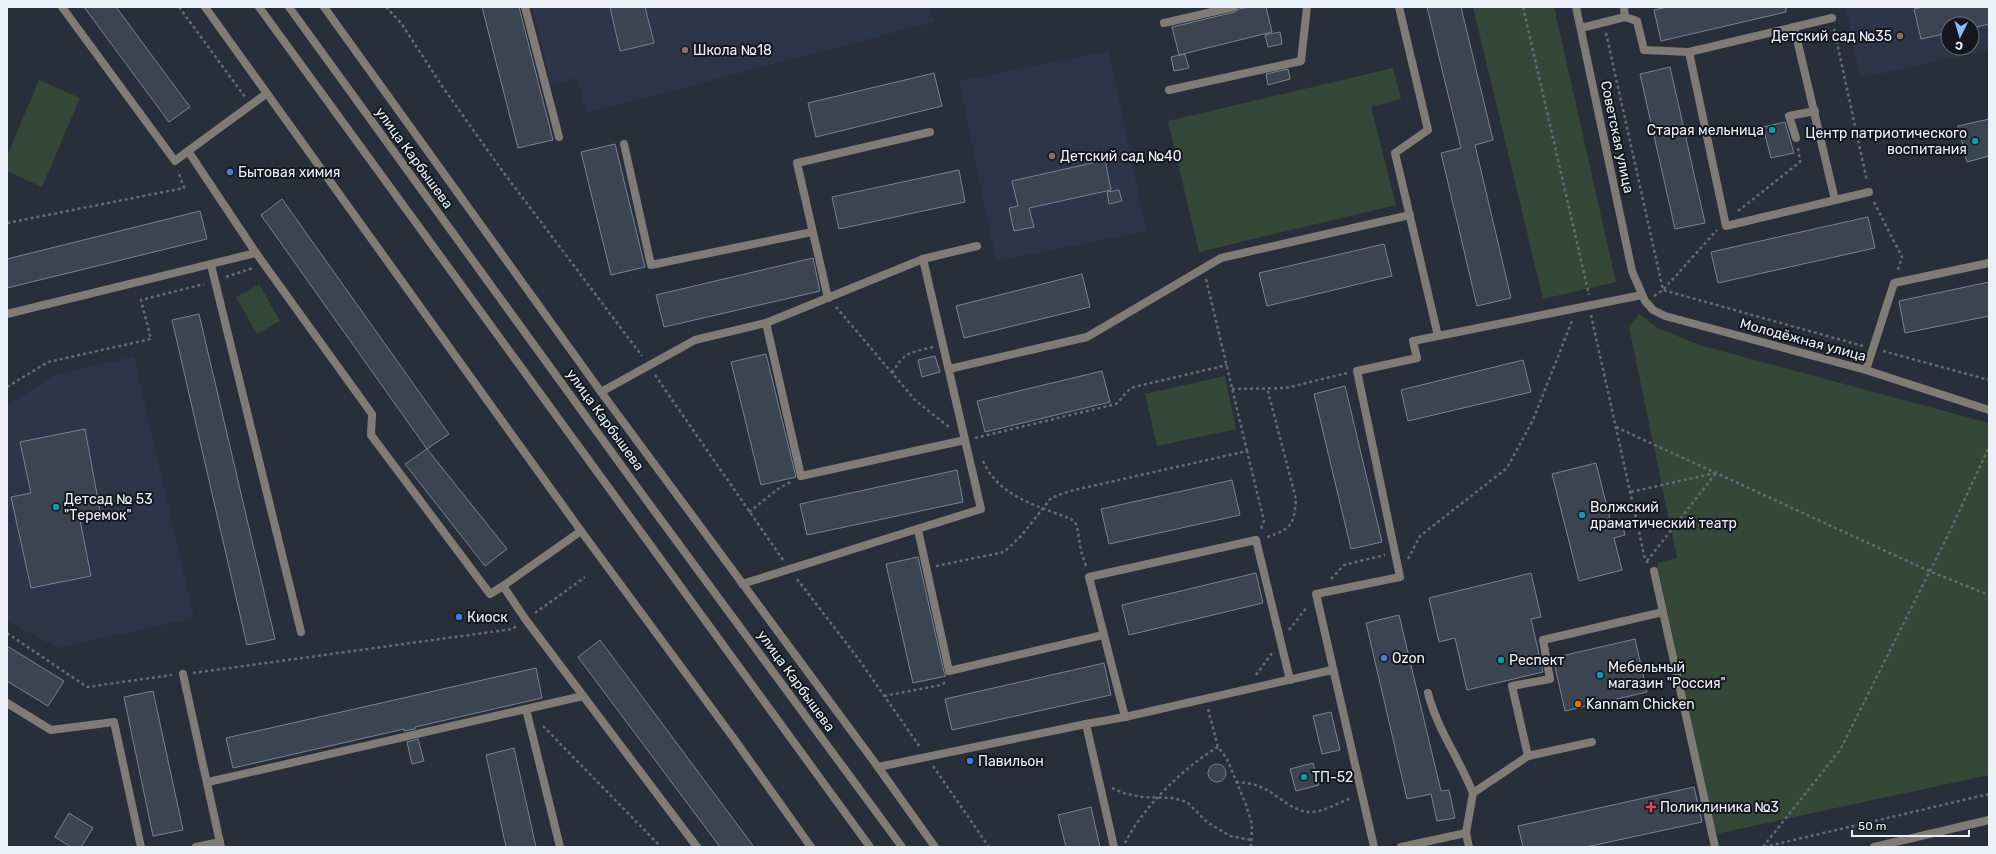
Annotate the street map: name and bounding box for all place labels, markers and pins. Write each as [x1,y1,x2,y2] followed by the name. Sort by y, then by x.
[1771,28,1892,45] place label: Детский сад №35
[1895,31,1905,41] marker: Детский сад №35
[693,42,772,59] place label: Школа №18
[680,45,690,55] marker: Школа №18
[1647,122,1764,139] place label: Старая мельница
[1767,125,1777,135] marker: Старая мельница
[1805,125,1967,158] place label: Центр патриотического воспитания
[1970,136,1980,146] marker: Центр патриотического воспитания
[1060,148,1182,165] place label: Детский сад №40
[1047,151,1057,161] marker: Детский сад №40
[238,164,341,181] place label: Бытовая химия
[225,167,235,177] marker: Бытовая химия
[64,491,153,524] place label: Детсад № 53 "Теремок"
[1590,499,1737,532] place label: Волжский драматический театр
[51,502,61,512] marker: Детсад № 53 "Теремок"
[1577,510,1587,520] marker: Волжский драматический театр
[467,609,508,626] place label: Киоск
[454,612,464,622] marker: Киоск
[1392,650,1425,667] place label: Ozon
[1509,652,1564,669] place label: Респект
[1379,653,1389,663] marker: Ozon
[1496,655,1506,665] marker: Респект
[1608,659,1726,692] place label: Мебельный магазин "Россия"
[1595,670,1605,680] marker: Мебельный магазин "Россия"
[1586,696,1695,713] place label: Kannam Chicken
[1573,699,1583,709] marker: Kannam Chicken
[978,753,1044,770] place label: Павильон
[965,756,975,766] marker: Павильон
[1312,769,1353,786] place label: ТП-52
[1299,772,1309,782] marker: ТП-52
[1660,799,1779,816] place label: Поликлиника №3
[1645,801,1657,813] marker: Поликлиника №3

